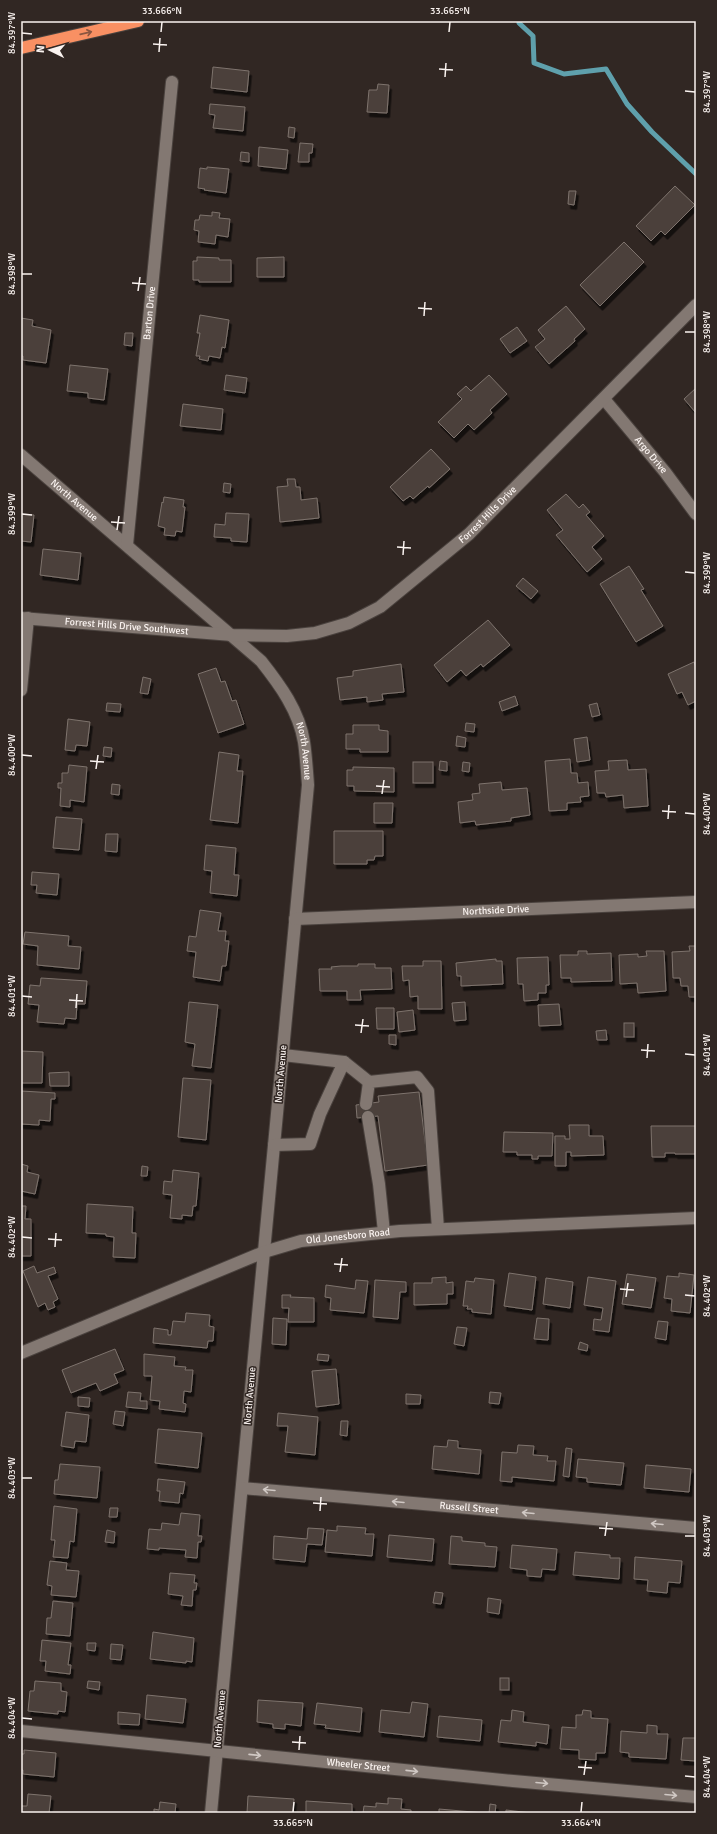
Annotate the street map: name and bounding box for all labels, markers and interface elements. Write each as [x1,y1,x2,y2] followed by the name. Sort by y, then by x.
[142,5,182,17] text: 33.666°N
[430,5,470,17] text: 33.665°N
[6,12,18,54] text: 84.397°W
[79,28,92,36] one-way arrow
[30,30,70,70] north arrow
[34,45,47,54] text: N
[701,71,713,113] text: 84.397°W
[6,253,18,295] text: 84.398°W
[141,286,158,340] street label: Barton Drive
[701,311,713,353] text: 84.398°W
[632,434,670,476] street label: Argo Drive
[48,477,100,524] street label: North Avenue
[456,484,519,546] street label: Forrest Hills Drive
[6,493,18,535] text: 84.399°W
[701,552,713,594] text: 84.399°W
[64,616,189,638] street label: Forrest Hills Drive Southwest
[293,721,314,781] street label: North Avenue
[6,734,18,776] text: 84.400°W
[701,793,713,835] text: 84.400°W
[462,903,530,918] street label: Northside Drive
[6,975,18,1017] text: 84.401°W
[701,1034,713,1076] text: 84.401°W
[272,1044,290,1104] street label: North Avenue
[6,1216,18,1258] text: 84.402°W
[305,1226,391,1246] street label: Old Jonesboro Road
[701,1275,713,1317] text: 84.402°W
[241,1366,259,1426] street label: North Avenue
[6,1457,18,1499] text: 84.403°W
[263,1486,276,1494] one-way arrow
[392,1498,405,1505] one-way arrow
[439,1499,500,1517] street label: Russell Street
[522,1509,535,1517] one-way arrow
[701,1515,713,1557] text: 84.403°W
[651,1521,664,1528] one-way arrow
[211,1689,229,1749] street label: North Avenue
[6,1697,18,1739] text: 84.404°W
[248,1751,261,1759] one-way arrow
[326,1756,391,1775] street label: Wheeler Street
[701,1756,713,1798] text: 84.404°W
[406,1767,419,1774] one-way arrow
[535,1780,548,1787] one-way arrow
[664,1791,677,1798] one-way arrow
[273,1817,313,1829] text: 33.665°N
[561,1817,601,1829] text: 33.664°N

